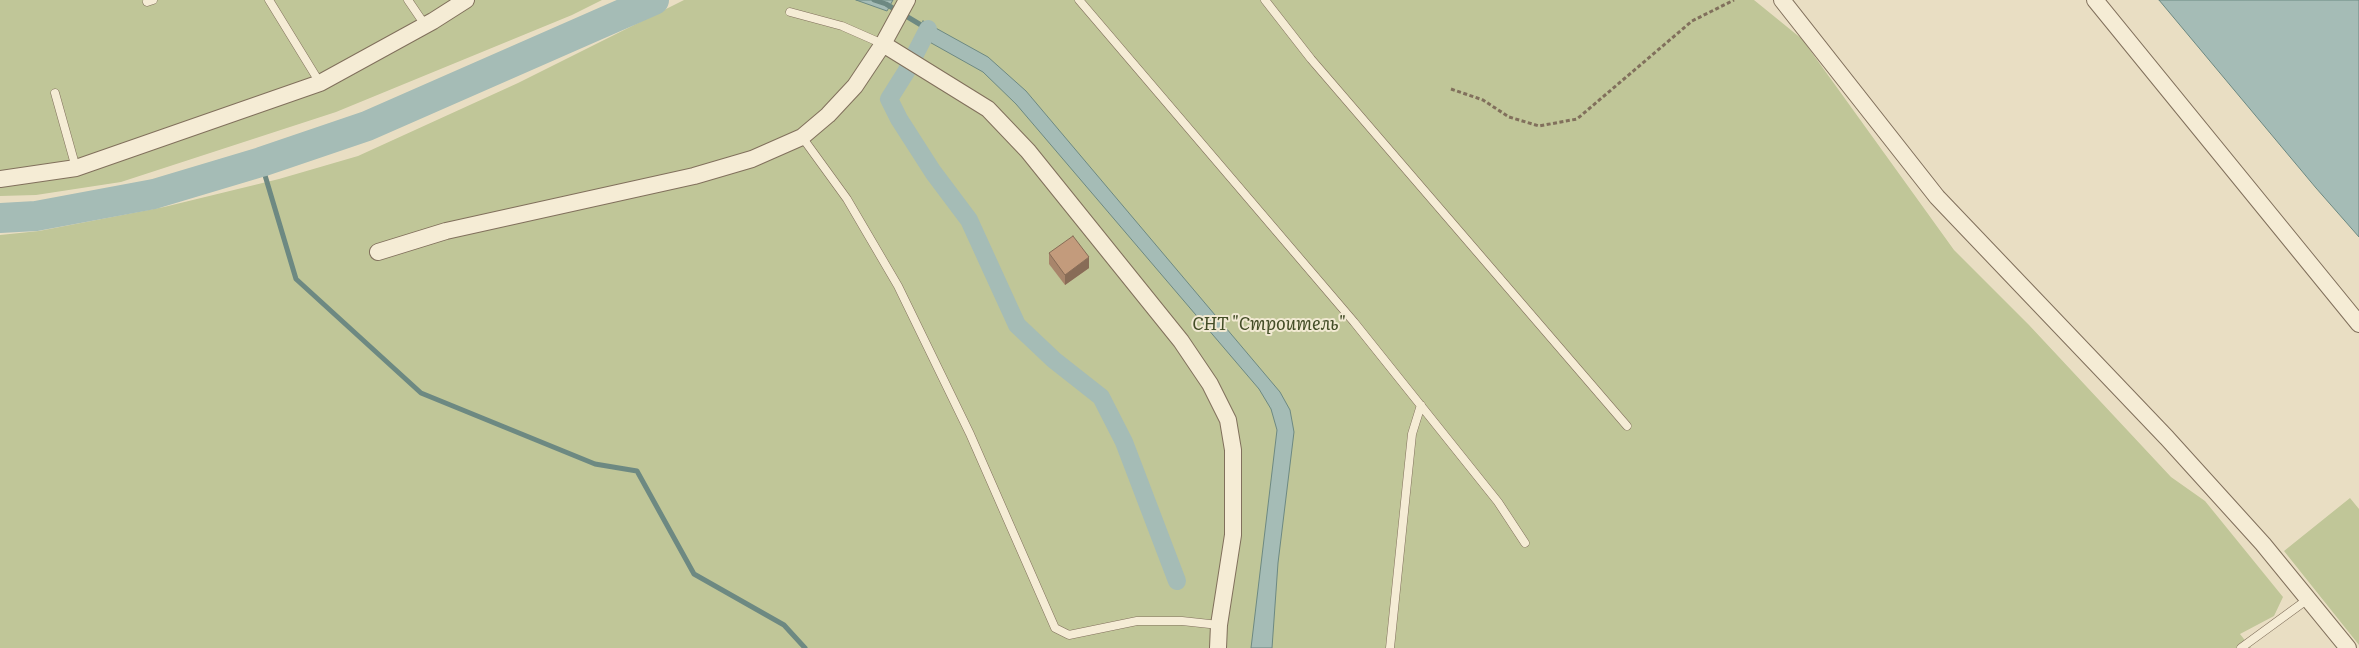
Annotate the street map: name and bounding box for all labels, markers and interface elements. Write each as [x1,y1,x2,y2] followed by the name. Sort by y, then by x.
[1192,314,1346,336] park label: СНТ "Строитель"

